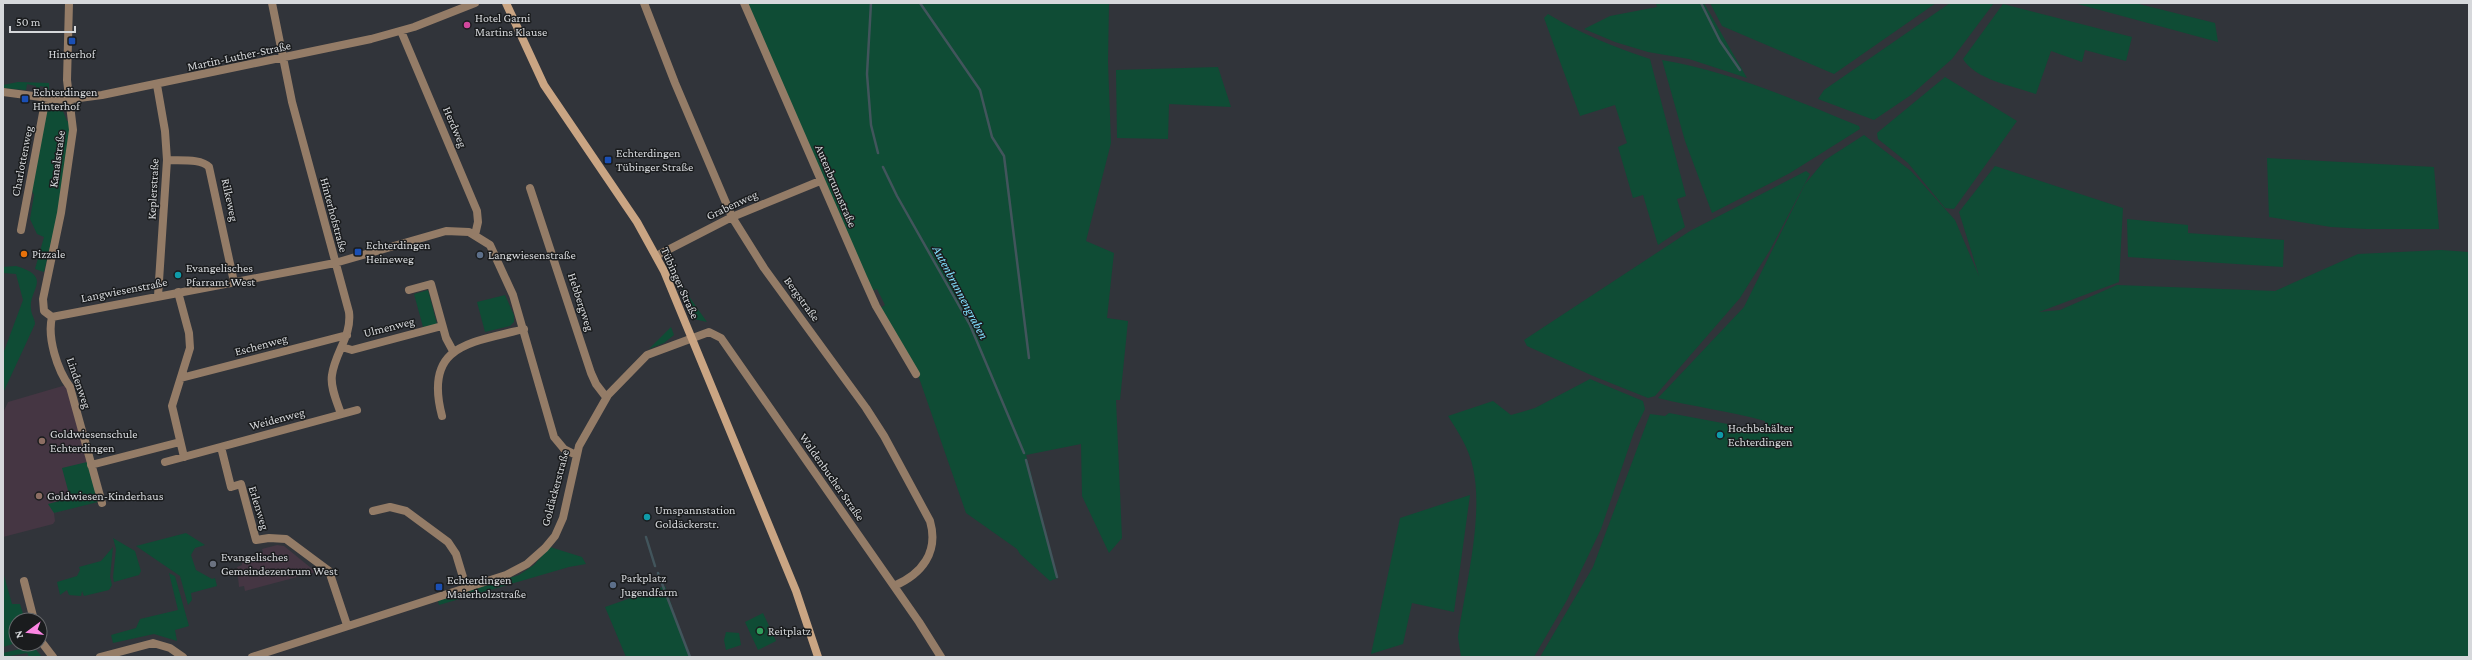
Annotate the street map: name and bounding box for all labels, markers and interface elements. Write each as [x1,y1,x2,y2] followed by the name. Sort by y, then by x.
[10,8,75,34] scale bar
[475,11,547,39] place label: Hotel Garni Martins Klause
[16,15,41,29] text: 50 m
[462,20,472,30] marker: Hotel Garni Martins Klause
[67,36,77,46] marker: Hinterhof
[186,38,292,74] street label: Martin-Luther-Straße
[49,47,97,61] place label: Hinterhof
[33,85,98,113] place label: Echterdingen Hinterhof
[20,94,30,104] marker: Echterdingen Hinterhof
[440,104,470,150] street label: Herdweg
[8,124,36,198] street label: Charlottenweg
[46,129,68,189] street label: Kanalstraße
[812,142,860,230] street label: Autenbrunnstraße
[616,146,693,174] place label: Echterdingen Tübinger Straße
[603,155,613,165] marker: Echterdingen Tübinger Straße
[144,158,162,220] street label: Keplerstraße
[317,176,351,254] street label: Hinterhofstraße
[219,177,241,223] street label: Rilkeweg
[704,187,760,223] street label: Grabenweg
[366,238,431,266] place label: Echterdingen Heineweg
[929,242,992,342] water label: Autenbrunnengraben
[658,245,702,321] street label: Tübinger Straße
[32,247,65,261] place label: Pizzale
[353,247,363,257] marker: Echterdingen Heineweg
[488,248,576,262] place label: Langwiesenstraße
[19,249,29,259] marker: Pizzale
[475,250,485,260] marker: Langwiesenstraße
[186,261,256,289] place label: Evangelisches Pfarramt West
[173,270,183,280] marker: Evangelisches Pfarramt West
[565,271,597,333] street label: Hebbergweg
[781,274,823,324] street label: Bergstraße
[80,275,168,305] street label: Langwiesenstraße
[362,314,416,340] street label: Ulmenweg
[233,331,289,359] street label: Eschenweg
[64,355,94,411] street label: Lindenweg
[248,405,306,433] street label: Weidenweg
[1728,421,1794,449] place label: Hochbehälter Echterdingen
[50,427,138,455] place label: Goldwiesenschule Echterdingen
[796,430,868,524] street label: Waldenbucher Straße
[1715,430,1725,440] marker: Hochbehälter Echterdingen
[37,436,47,446] marker: Goldwiesenschule Echterdingen
[538,448,572,528] street label: Goldäckerstraße
[246,484,272,532] street label: Erlenweg
[47,489,164,503] place label: Goldwiesen-Kinderhaus
[34,491,44,501] marker: Goldwiesen-Kinderhaus
[655,503,736,531] place label: Umspannstation Goldäckerstr.
[642,512,652,522] marker: Umspannstation Goldäckerstr.
[221,550,339,578] place label: Evangelisches Gemeindezentrum West
[208,559,218,569] marker: Evangelisches Gemeindezentrum West
[620,571,678,599] place label: Parkplatz Jugendfarm
[447,573,526,601] place label: Echterdingen Maierholzstraße
[608,580,618,590] marker: Parkplatz Jugendfarm
[434,582,444,592] marker: Echterdingen Maierholzstraße
[8,612,48,652] north arrow
[768,624,811,638] place label: Reitplatz
[755,626,765,636] marker: Reitplatz
[11,629,25,640] text: N

